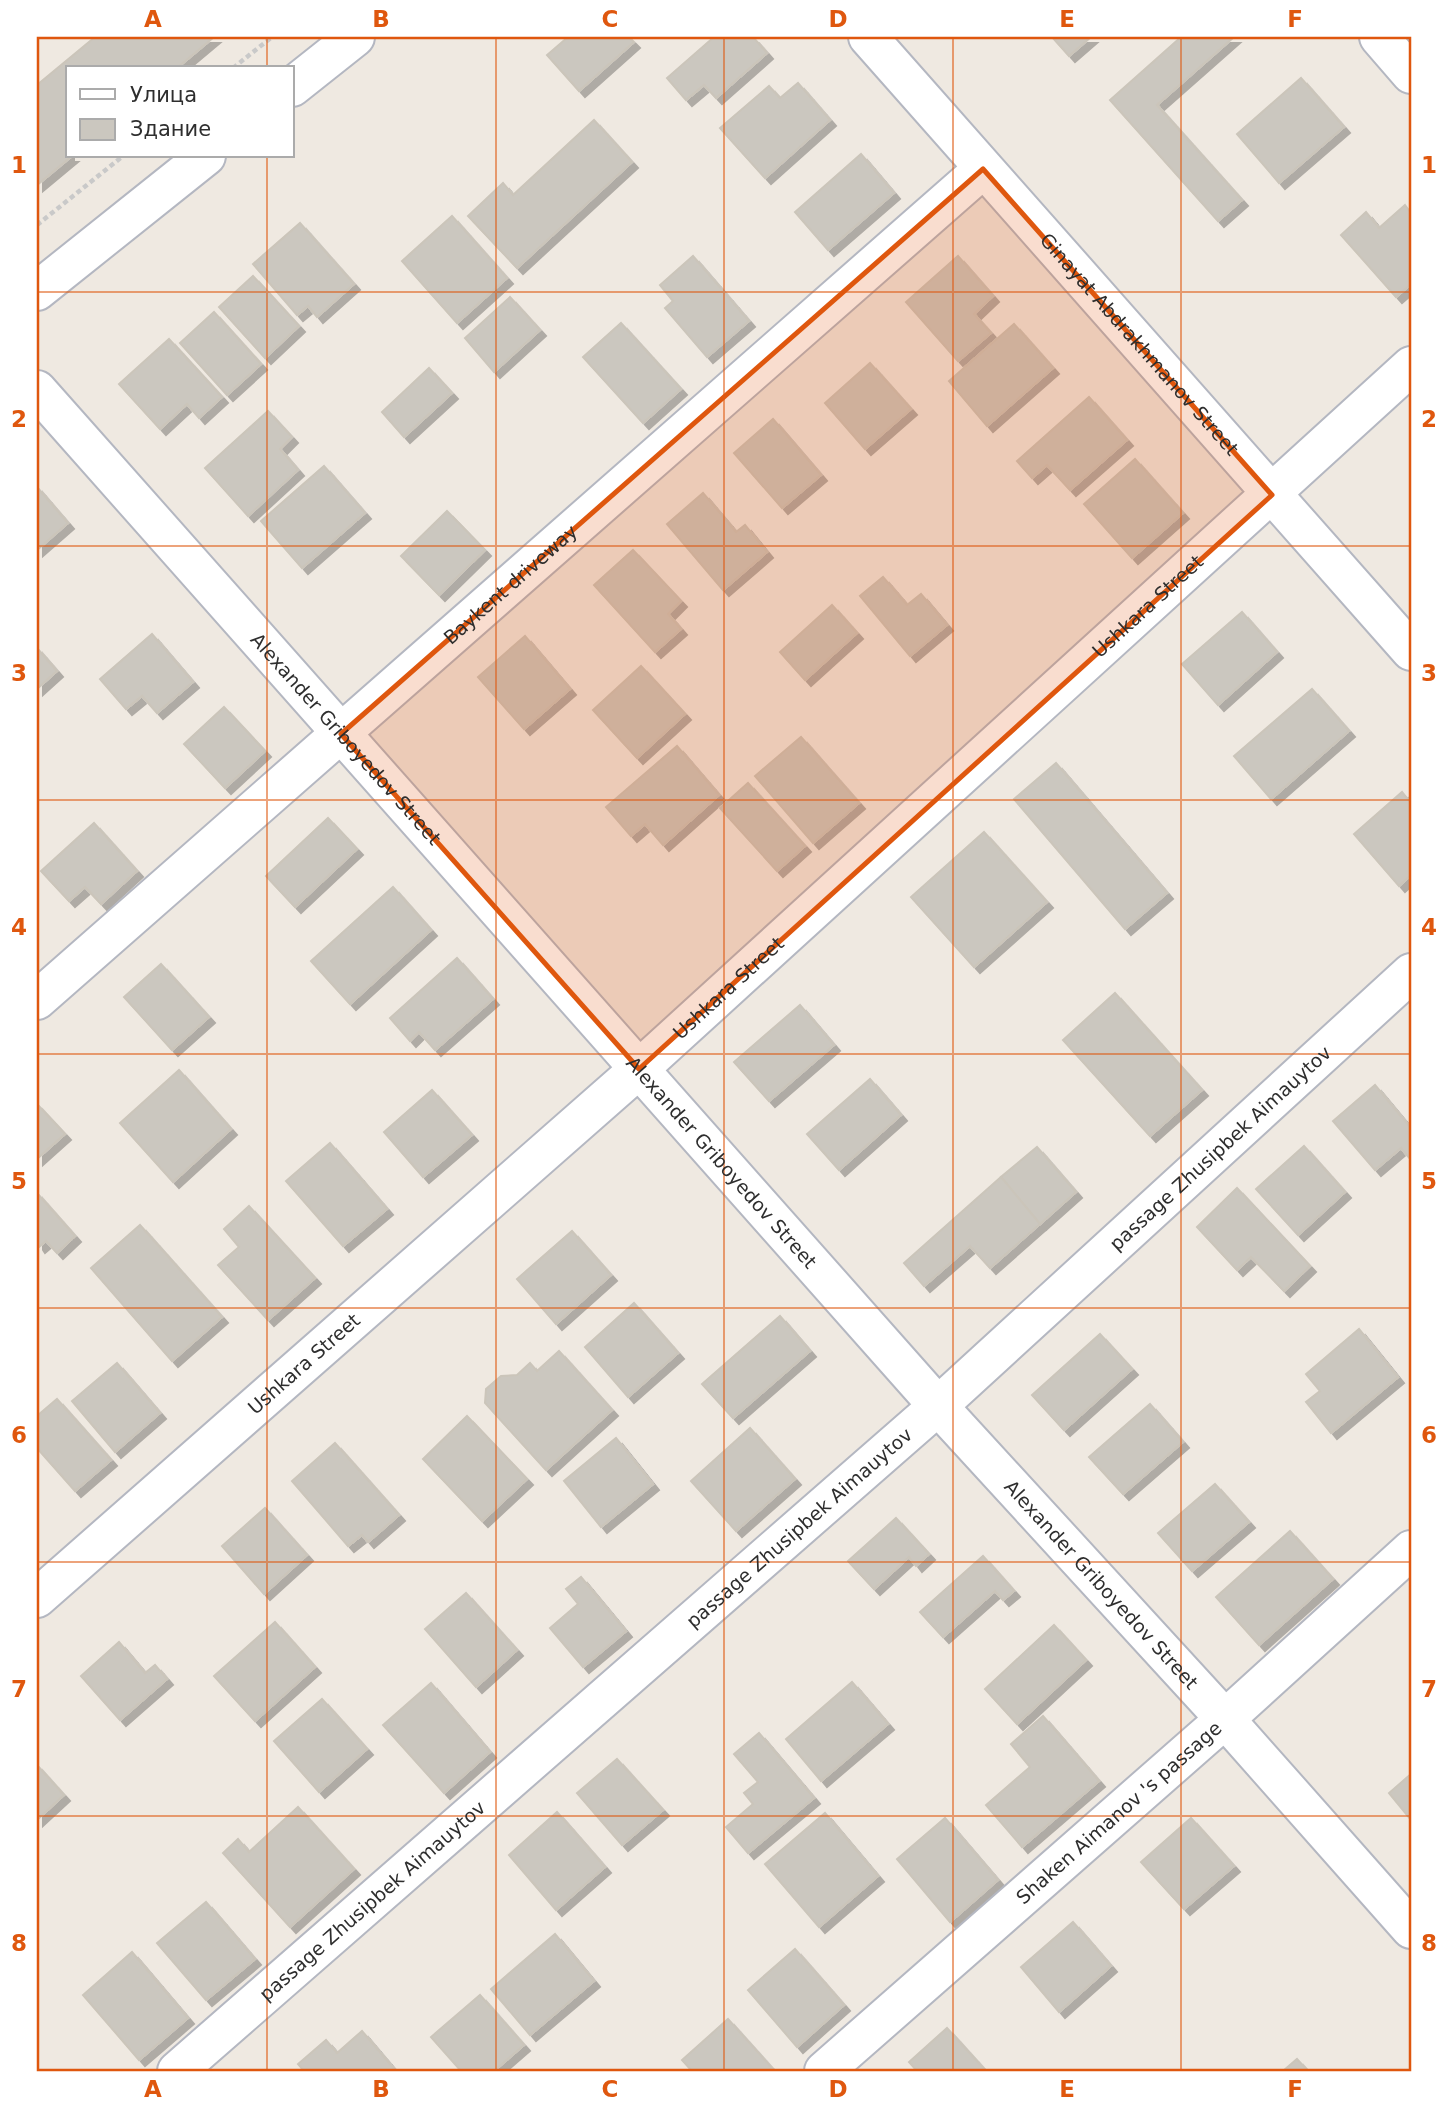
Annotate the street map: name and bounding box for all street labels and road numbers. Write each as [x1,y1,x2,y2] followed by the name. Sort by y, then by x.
[1036,229,1243,460] street label: Ginayat Abdrakhmanov Street
[439,520,581,649] street label: Baykent driveway
[1088,550,1207,662] street label: Ushkara Street
[247,628,446,849] street label: Alexander Griboyedov Street
[668,932,788,1044] street label: Ushkara Street
[1105,1041,1335,1255] street label: passage Zhusipbek Aimauytov
[622,1052,821,1272] street label: Alexander Griboyedov Street
[243,1309,364,1419] street label: Ushkara Street
[682,1423,916,1632] street label: passage Zhusipbek Aimauytov
[1000,1475,1203,1693] street label: Alexander Griboyedov Street
[1012,1717,1226,1908] street label: Shaken Aimanov 's passage
[255,1796,489,2005] street label: passage Zhusipbek Aimauytov

